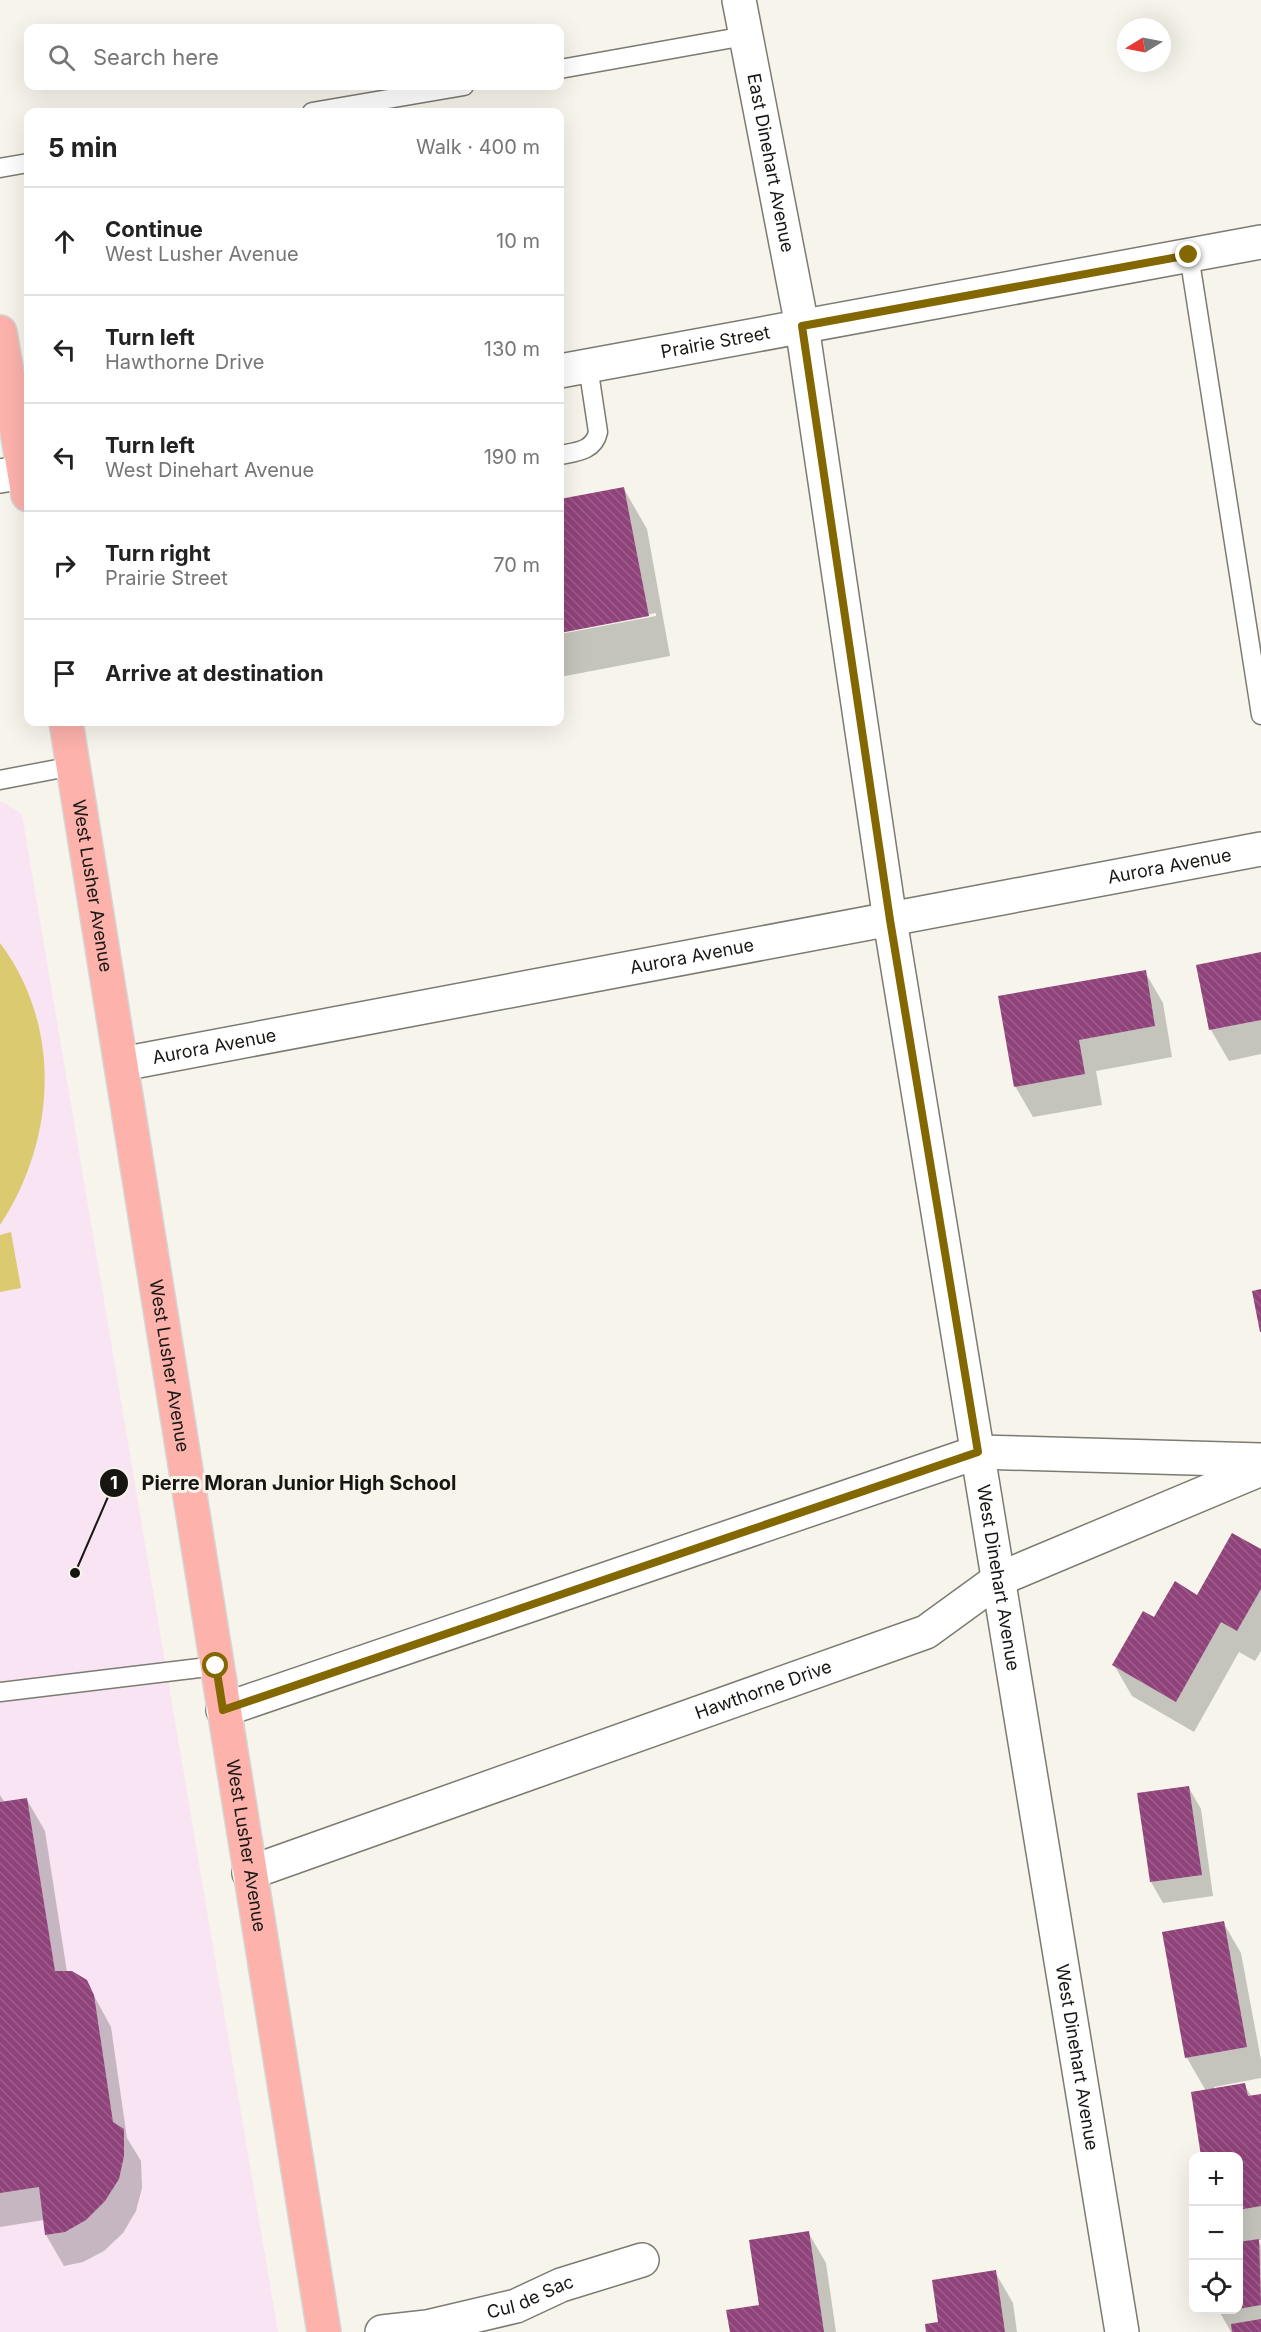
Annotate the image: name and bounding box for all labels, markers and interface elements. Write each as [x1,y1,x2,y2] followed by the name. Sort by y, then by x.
[1117,18,1171,72] north arrow
[24,24,564,90] search box
[45,41,78,74] icon: search
[93,44,219,70] text: Search here
[743,72,799,254] street label: East Dinehart Avenue
[48,132,118,163] text: 5 min
[416,135,540,159] text: Walk · 400 m
[105,216,203,242] text: Continue
[48,225,81,258] icon: ahead
[496,229,540,253] text: 10 m
[1175,241,1201,267] route end
[105,242,299,266] text: West Lusher Avenue
[659,322,772,362] street label: Prairie Street
[105,324,195,350] text: Turn left
[48,333,81,366] icon: left
[484,337,540,361] text: 130 m
[105,350,264,374] text: Hawthorne Drive
[105,432,195,458] text: Turn left
[48,441,81,474] icon: left
[484,445,540,469] text: 190 m
[105,458,314,482] text: West Dinehart Avenue
[105,540,211,566] text: Turn right
[48,549,81,582] icon: right
[493,553,540,577] text: 70 m
[105,566,228,590] text: Prairie Street
[48,657,81,690] icon: arrive
[105,660,324,686] text: Arrive at destination
[69,798,117,974] street label: West Lusher Avenue
[1106,844,1233,888] street label: Aurora Avenue
[628,934,755,978] street label: Aurora Avenue
[151,1024,278,1068] street label: Aurora Avenue
[145,1278,194,1453] street label: West Lusher Avenue
[99,1464,468,1502] callout: Pierre Moran Junior High School
[141,1471,457,1495] text: Pierre Moran Junior High School
[110,1472,118,1493] text: 1
[973,1483,1024,1672] street label: West Dinehart Avenue
[202,1652,228,1678] route start
[692,1655,834,1723] street label: Hawthorne Drive
[222,1758,271,1933] street label: West Lusher Avenue
[1052,1963,1103,2152] street label: West Dinehart Avenue
[1189,2152,1243,2314] map controls
[1189,2152,1243,2206] button: +
[1189,2206,1243,2260] button: −
[1189,2260,1243,2314] button: locate
[485,2271,576,2323] street label: Cul de Sac

